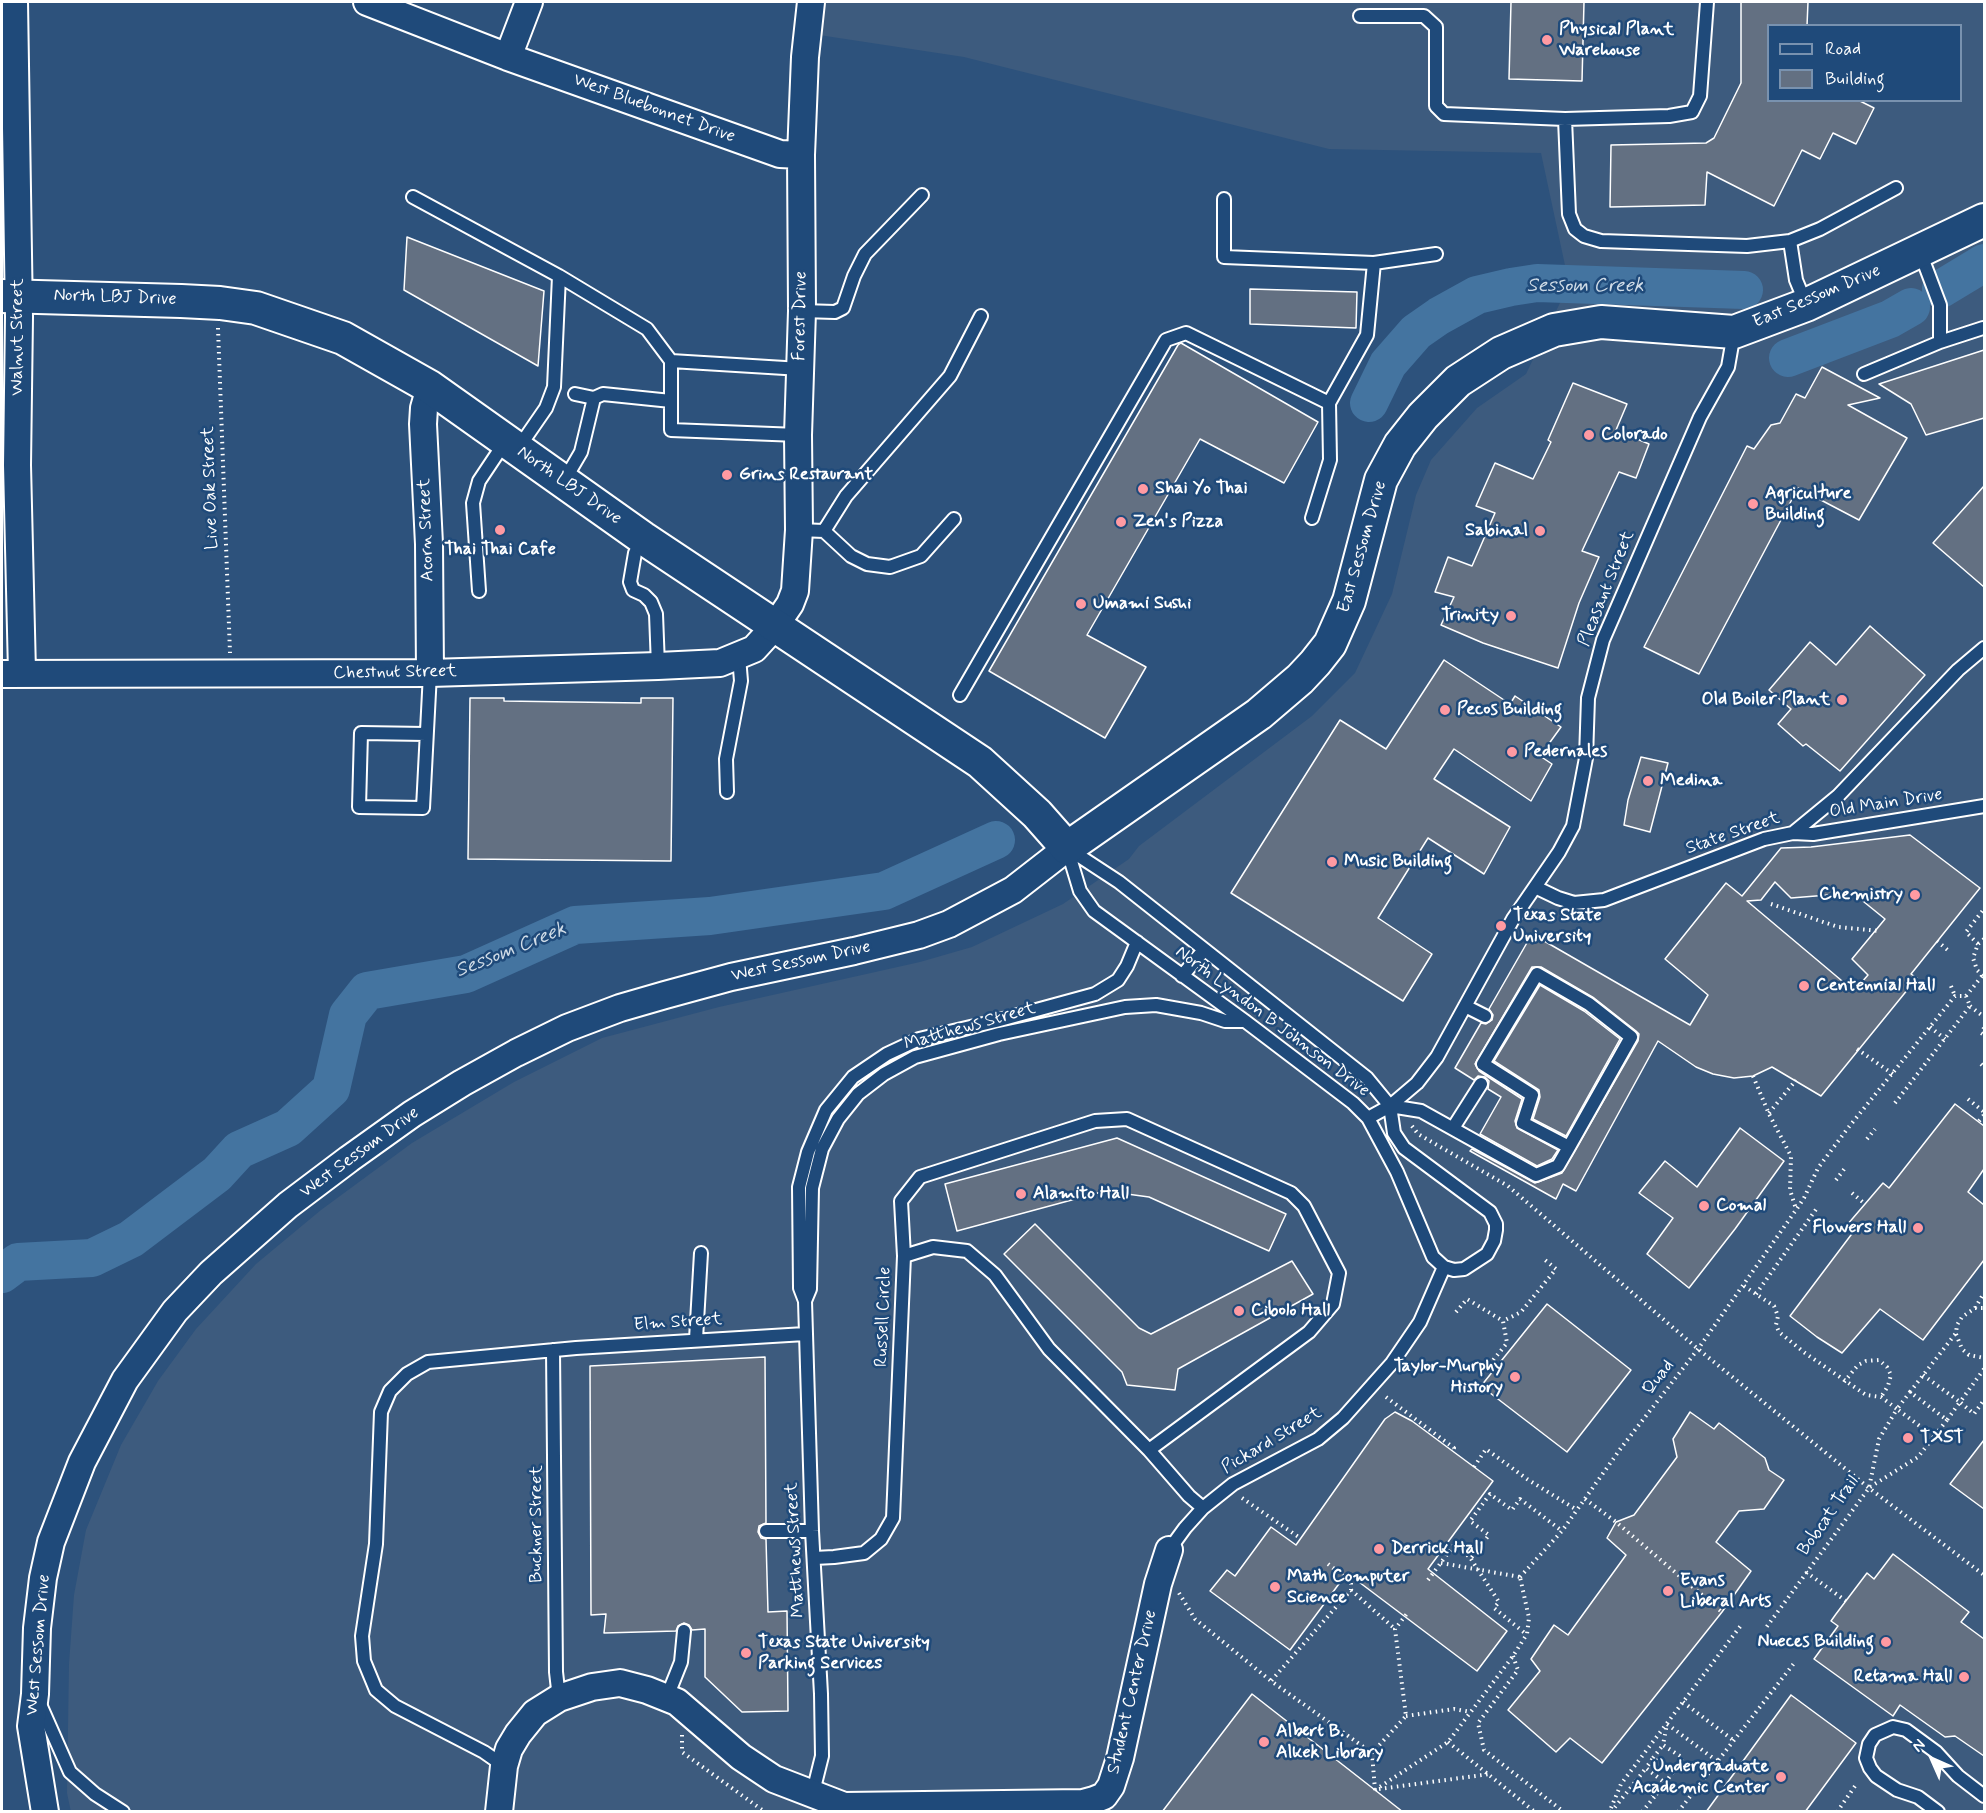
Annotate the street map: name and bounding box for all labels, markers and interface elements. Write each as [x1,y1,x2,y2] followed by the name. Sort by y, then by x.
[1559,19,1674,62] place label: Physical Plant Warehouse
[1767,24,1962,102] legend
[1540,33,1554,47] marker: Physical Plant Warehouse
[1825,37,1861,61] text: Road
[1825,67,1885,91] text: Building
[570,70,738,148] street label: West Bluebonnet Drive
[1750,260,1884,334] street label: East Sessom Drive
[789,271,813,361] street label: Forest Drive
[1526,275,1644,299] water label: Sessom Creek
[7,278,29,396] street label: Walnut Street
[53,285,177,311] street label: North LBJ Drive
[1601,424,1668,446] place label: Colorado
[198,426,224,550] street label: Live Oak Street
[1582,428,1596,442] marker: Colorado
[512,442,626,530] street label: North LBJ Drive
[739,464,873,486] place label: Grins Restaurant
[720,468,734,482] marker: Grins Restaurant
[414,478,440,582] street label: Acorn Street
[1155,478,1248,500] place label: Shai Yo Thai
[1334,478,1392,616] street label: East Sessom Drive
[1136,482,1150,496] marker: Shai Yo Thai
[1765,483,1851,526] place label: Agriculture Building
[1746,497,1760,511] marker: Agriculture Building
[1133,511,1223,533] place label: Zen's Pizza
[1114,515,1128,529] marker: Zen's Pizza
[1465,520,1528,542] place label: Sabinal
[493,523,507,537] marker: Thai Thai Cafe
[1533,524,1547,538] marker: Sabinal
[1574,528,1640,650] street label: Pleasant Street
[444,539,556,561] place label: Thai Thai Cafe
[1093,593,1191,615] place label: Umami Sushi
[1074,597,1088,611] marker: Umami Sushi
[1441,605,1499,627] place label: Trinity
[1504,609,1518,623] marker: Trinity
[333,661,457,685] street label: Chestnut Street
[1701,689,1830,711] place label: Old Boiler Plant
[1835,693,1849,707] marker: Old Boiler Plant
[1457,699,1562,721] place label: Pecos Building
[1438,703,1452,717] marker: Pecos Building
[1524,741,1607,763] place label: Pedernales
[1505,745,1519,759] marker: Pedernales
[1660,770,1722,792] place label: Medina
[1641,774,1655,788] marker: Medina
[1828,784,1944,824] street label: Old Main Drive
[1683,808,1783,860] street label: State Street
[1344,851,1452,873] place label: Music Building
[1325,855,1339,869] marker: Music Building
[1819,884,1903,906] place label: Chemistry
[1908,888,1922,902] marker: Chemistry
[1513,905,1602,948] place label: Texas State University
[452,918,570,984] water label: Sessom Creek
[1494,919,1508,933] marker: Texas State University
[729,937,873,987] street label: West Sessom Drive
[1171,942,1373,1102] street label: North Lyndon B Johnson Drive
[1816,975,1935,997] place label: Centennial Hall
[1797,979,1811,993] marker: Centennial Hall
[902,998,1038,1056] street label: Matthews Street
[296,1103,424,1203] street label: West Sessom Drive
[1033,1183,1129,1205] place label: Alamito Hall
[1014,1187,1028,1201] marker: Alamito Hall
[1716,1195,1766,1217] place label: Comal
[1697,1199,1711,1213] marker: Comal
[1813,1217,1906,1239] place label: Flowers Hall
[1911,1221,1925,1235] marker: Flowers Hall
[871,1266,897,1368] street label: Russell Circle
[1251,1300,1330,1322] place label: Cibolo Hall
[1232,1304,1246,1318] marker: Cibolo Hall
[633,1309,723,1337] street label: Elm Street
[1394,1356,1503,1398] place label: Taylor-Murphy History
[1638,1356,1680,1400] street label: Quad
[1508,1370,1522,1384] marker: Taylor-Murphy History
[1218,1403,1326,1479] street label: Pickard Street
[1920,1427,1964,1449] place label: TXST
[1901,1431,1915,1445] marker: TXST
[526,1465,548,1583] street label: Buckner Street
[1794,1472,1864,1560] street label: Bobcat Trail
[782,1482,810,1618] street label: Matthews Street
[1391,1538,1483,1560] place label: Derrick Hall
[1372,1542,1386,1556] marker: Derrick Hall
[1287,1566,1409,1608] place label: Math Computer Science
[1680,1570,1771,1612] place label: Evans Liberal Arts
[22,1573,56,1717] street label: West Sessom Drive
[1268,1580,1282,1594] marker: Math Computer Science
[1661,1584,1675,1598] marker: Evans Liberal Arts
[1104,1608,1162,1776] street label: Student Center Drive
[1757,1631,1874,1653] place label: Nueces Building
[758,1632,930,1674] place label: Texas State University Parking Services
[1879,1635,1893,1649] marker: Nueces Building
[739,1646,753,1660] marker: Texas State University Parking Services
[1854,1666,1952,1688] place label: Retama Hall
[1957,1670,1971,1684] marker: Retama Hall
[1276,1721,1384,1764] place label: Albert B. Alkek Library
[1902,1729,1962,1789] north arrow
[1257,1735,1271,1749] marker: Albert B. Alkek Library
[1908,1735,1930,1757] text: N
[1632,1756,1769,1798] place label: Undergraduate Academic Center
[1774,1770,1788,1784] marker: Undergraduate Academic Center

